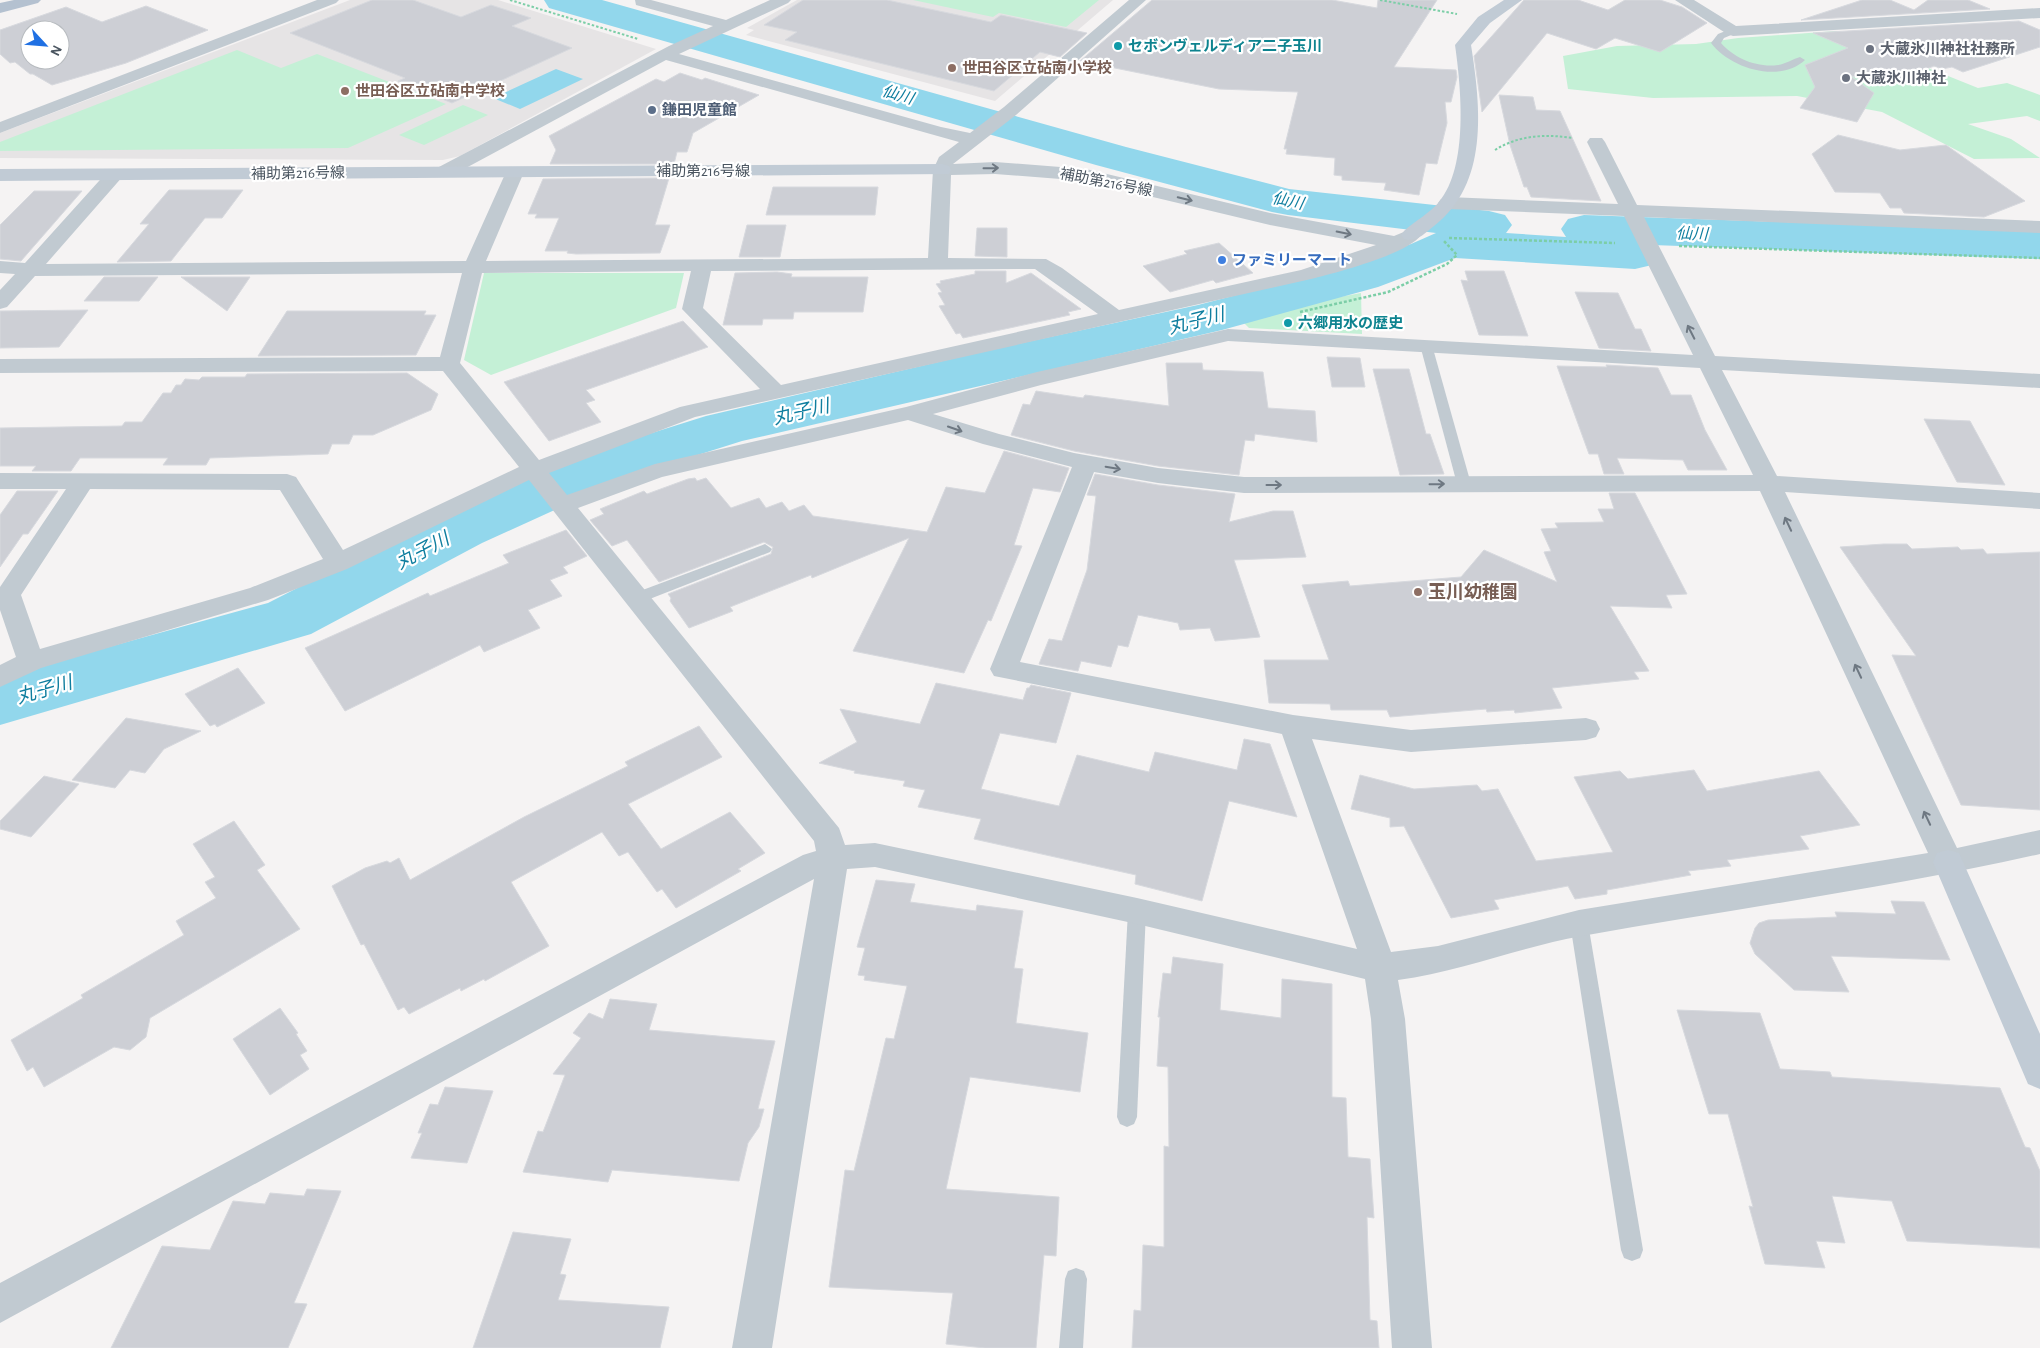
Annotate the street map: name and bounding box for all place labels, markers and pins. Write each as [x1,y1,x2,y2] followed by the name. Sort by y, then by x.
[1128,38,1322,54] place label: セボンヴェルディア二子玉川
[1112,40,1124,52] marker: セボンヴェルディア二子玉川
[1880,40,2015,57] place label: 大蔵氷川神社社務所
[1864,43,1876,55] marker: 大蔵氷川神社社務所
[962,60,1112,76] place label: 世田谷区立砧南小学校
[946,62,958,74] marker: 世田谷区立砧南小学校
[1856,69,1946,86] place label: 大蔵氷川神社
[1840,72,1852,84] marker: 大蔵氷川神社
[355,83,505,99] place label: 世田谷区立砧南中学校
[339,85,351,97] marker: 世田谷区立砧南中学校
[661,102,737,118] place label: 鎌田児童館
[646,104,658,116] marker: 鎌田児童館
[1232,253,1352,268] place label: ファミリーマート
[1216,254,1228,266] marker: ファミリーマート
[1298,315,1404,331] place label: 六郷用水の歴史
[1282,317,1294,329] marker: 六郷用水の歴史
[1428,582,1518,602] place label: 玉川幼稚園
[1412,586,1424,598] marker: 玉川幼稚園

